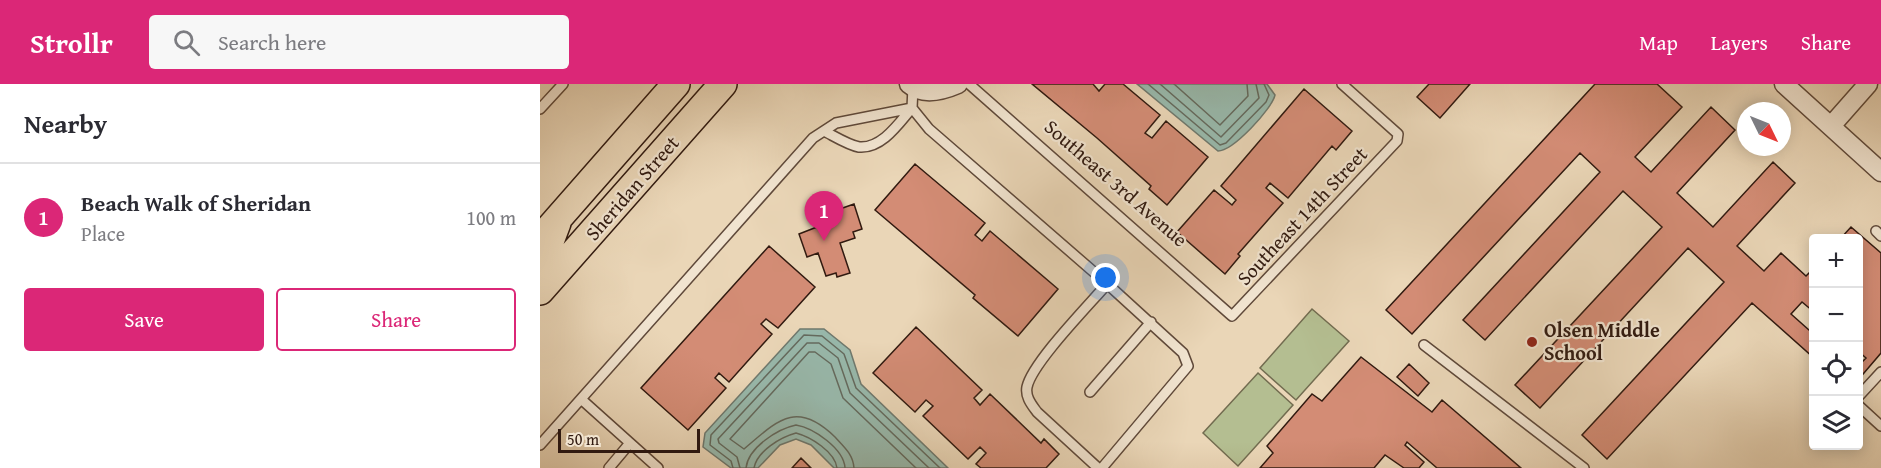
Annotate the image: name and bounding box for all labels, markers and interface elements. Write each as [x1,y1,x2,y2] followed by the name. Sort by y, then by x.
[149,15,569,69] search box
[30,22,113,63] text: Strollr
[170,26,203,59] icon: search
[218,26,326,58] text: Search here
[1639,27,1678,58] text: Map
[1711,27,1768,58] text: Layers
[1801,27,1851,58] text: Share
[1737,102,1791,156] north arrow
[24,104,107,143] text: Nearby
[1038,112,1194,253] street label: Southeast 3rd Avenue
[578,129,685,246] street label: Sheridan Street
[1230,140,1374,291] street label: Southeast 14th Street
[81,187,311,219] text: Beach Walk of Sheridan
[804,192,844,241] pin: 1
[38,203,49,232] text: 1
[466,203,516,232] text: 100 m
[81,219,125,248] text: Place
[1809,234,1863,450] map controls
[1809,234,1863,288] button: +
[1091,263,1120,292] your location
[24,288,264,351] button: Save
[276,288,516,351] button: Share
[1809,288,1863,342] button: −
[1544,315,1660,367] place label: Olsen Middle School
[1525,335,1539,349] marker: Olsen Middle School
[1809,342,1863,396] button: locate
[1809,396,1863,450] button: layers
[558,426,700,454] scale bar
[567,427,599,451] text: 50 m

